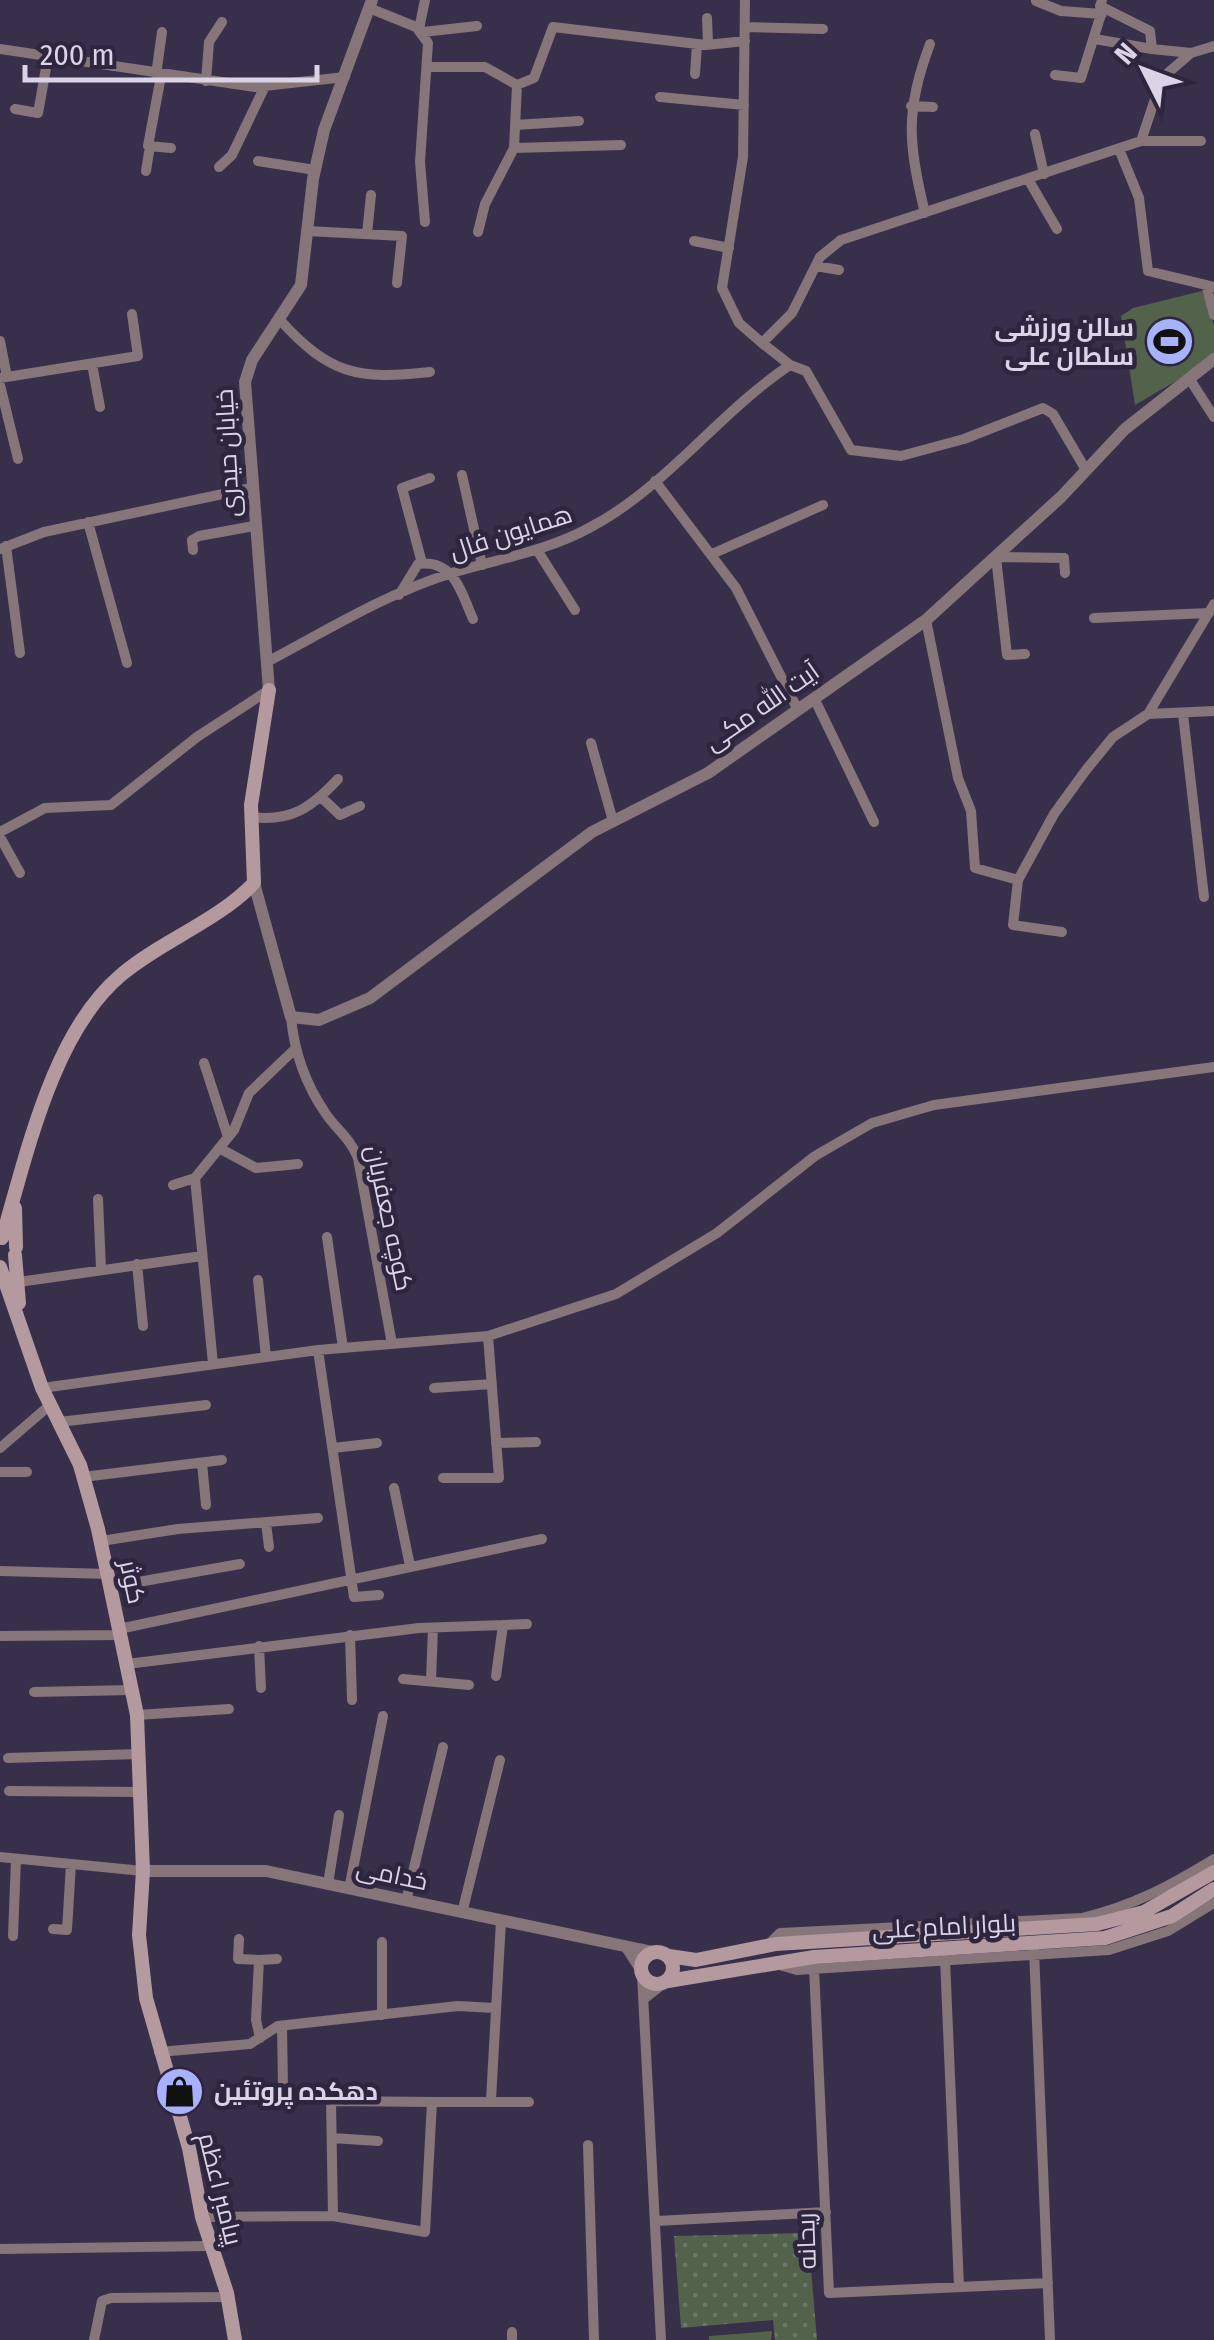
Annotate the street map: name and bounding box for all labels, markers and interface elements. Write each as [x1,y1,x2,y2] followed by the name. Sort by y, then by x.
[25,20,318,82] scale bar
[1094,20,1194,120] north arrow
[1108,36,1144,71] text: N
[40,37,115,73] text: 200 m
[995,313,1134,372] place label: سالن ورزشی سلطان علی
[1143,316,1195,368] sports icon: سالن ورزشی سلطان علی
[210,388,246,518] street label: خیابان حیدری
[446,499,576,567] street label: همایون فال
[698,655,825,758] street label: آیت الله مکی
[358,1142,419,1294] street label: کوچه جعفریان
[112,1555,151,1607] street label: کوثر
[354,1853,430,1897] street label: خدامی
[871,1908,1017,1948] street label: بلوار امام علی
[153,2066,205,2118] shop icon: دهکده پروتئین
[214,2077,378,2109] place label: دهکده پروتئین
[190,2130,249,2249] street label: پیامبر اعظم
[791,2212,823,2270] street label: ریحانه

